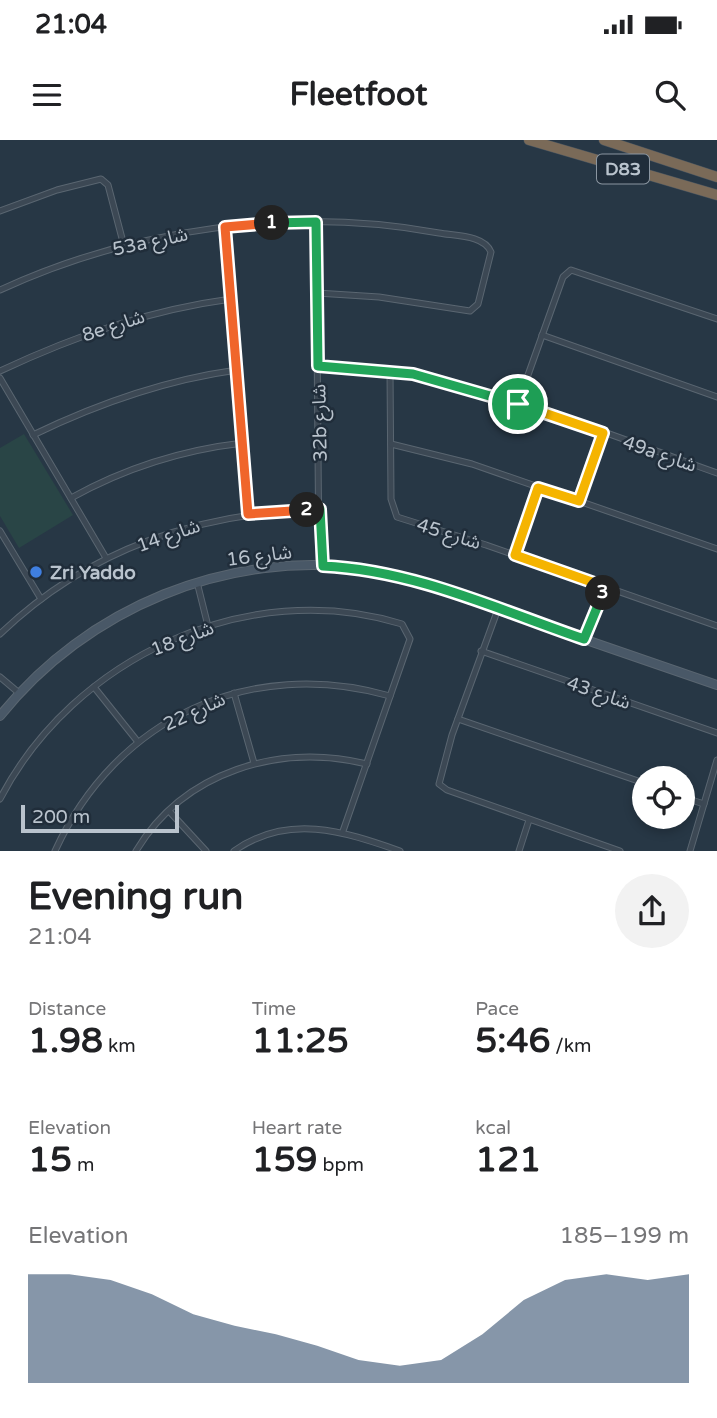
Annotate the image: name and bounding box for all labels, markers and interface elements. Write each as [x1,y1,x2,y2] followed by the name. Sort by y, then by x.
[35,9,107,40] text: 21:04
[28,76,66,114] icon: menu
[290,76,427,114] text: Fleetfoot
[651,76,689,114] icon: search
[597,155,649,184] road number: D83
[254,206,290,240] pin: 1
[266,211,277,233] text: 1
[110,223,190,263] street label: 53a شارع
[79,305,148,348] street label: 8e شارع
[488,374,548,434] pin
[308,384,334,462] street label: 32b شارع
[499,385,537,423] icon: arrive
[619,431,699,479] street label: 49a شارع
[290,492,324,528] pin: 2
[301,498,312,520] text: 2
[413,514,483,556] street label: شارع 45
[134,515,204,559] street label: شارع 14
[225,541,293,573] street label: شارع 16
[50,562,136,584] place label: Zri Yaddo
[28,564,44,580] marker: Zri Yaddo
[586,575,620,610] pin: 3
[597,581,608,603] text: 3
[148,617,218,663] street label: شارع 18
[563,672,633,716] street label: شارع 43
[160,688,230,738] street label: شارع 22
[632,766,695,829] map controls
[632,766,695,829] button: locate
[21,802,178,834] scale bar
[32,806,90,828] text: 200 m
[28,874,243,920] text: Evening run
[615,874,689,948] button: share
[28,923,92,951] text: 21:04
[28,998,106,1020] text: Distance
[252,998,296,1020] text: Time
[475,998,519,1020] text: Pace
[28,1020,103,1062] text: 1.98
[252,1020,349,1062] text: 11:25
[475,1020,550,1062] text: 5:46
[103,1035,136,1057] text: km
[550,1035,592,1057] text: /km
[28,1117,111,1139] text: Elevation
[252,1117,342,1139] text: Heart rate
[475,1117,511,1139] text: kcal
[28,1139,72,1181] text: 15
[252,1139,318,1181] text: 159
[475,1139,541,1181] text: 121
[72,1154,94,1176] text: m
[318,1154,364,1176] text: bpm
[28,1222,129,1250] text: Elevation
[560,1222,689,1250] text: 185–199 m

